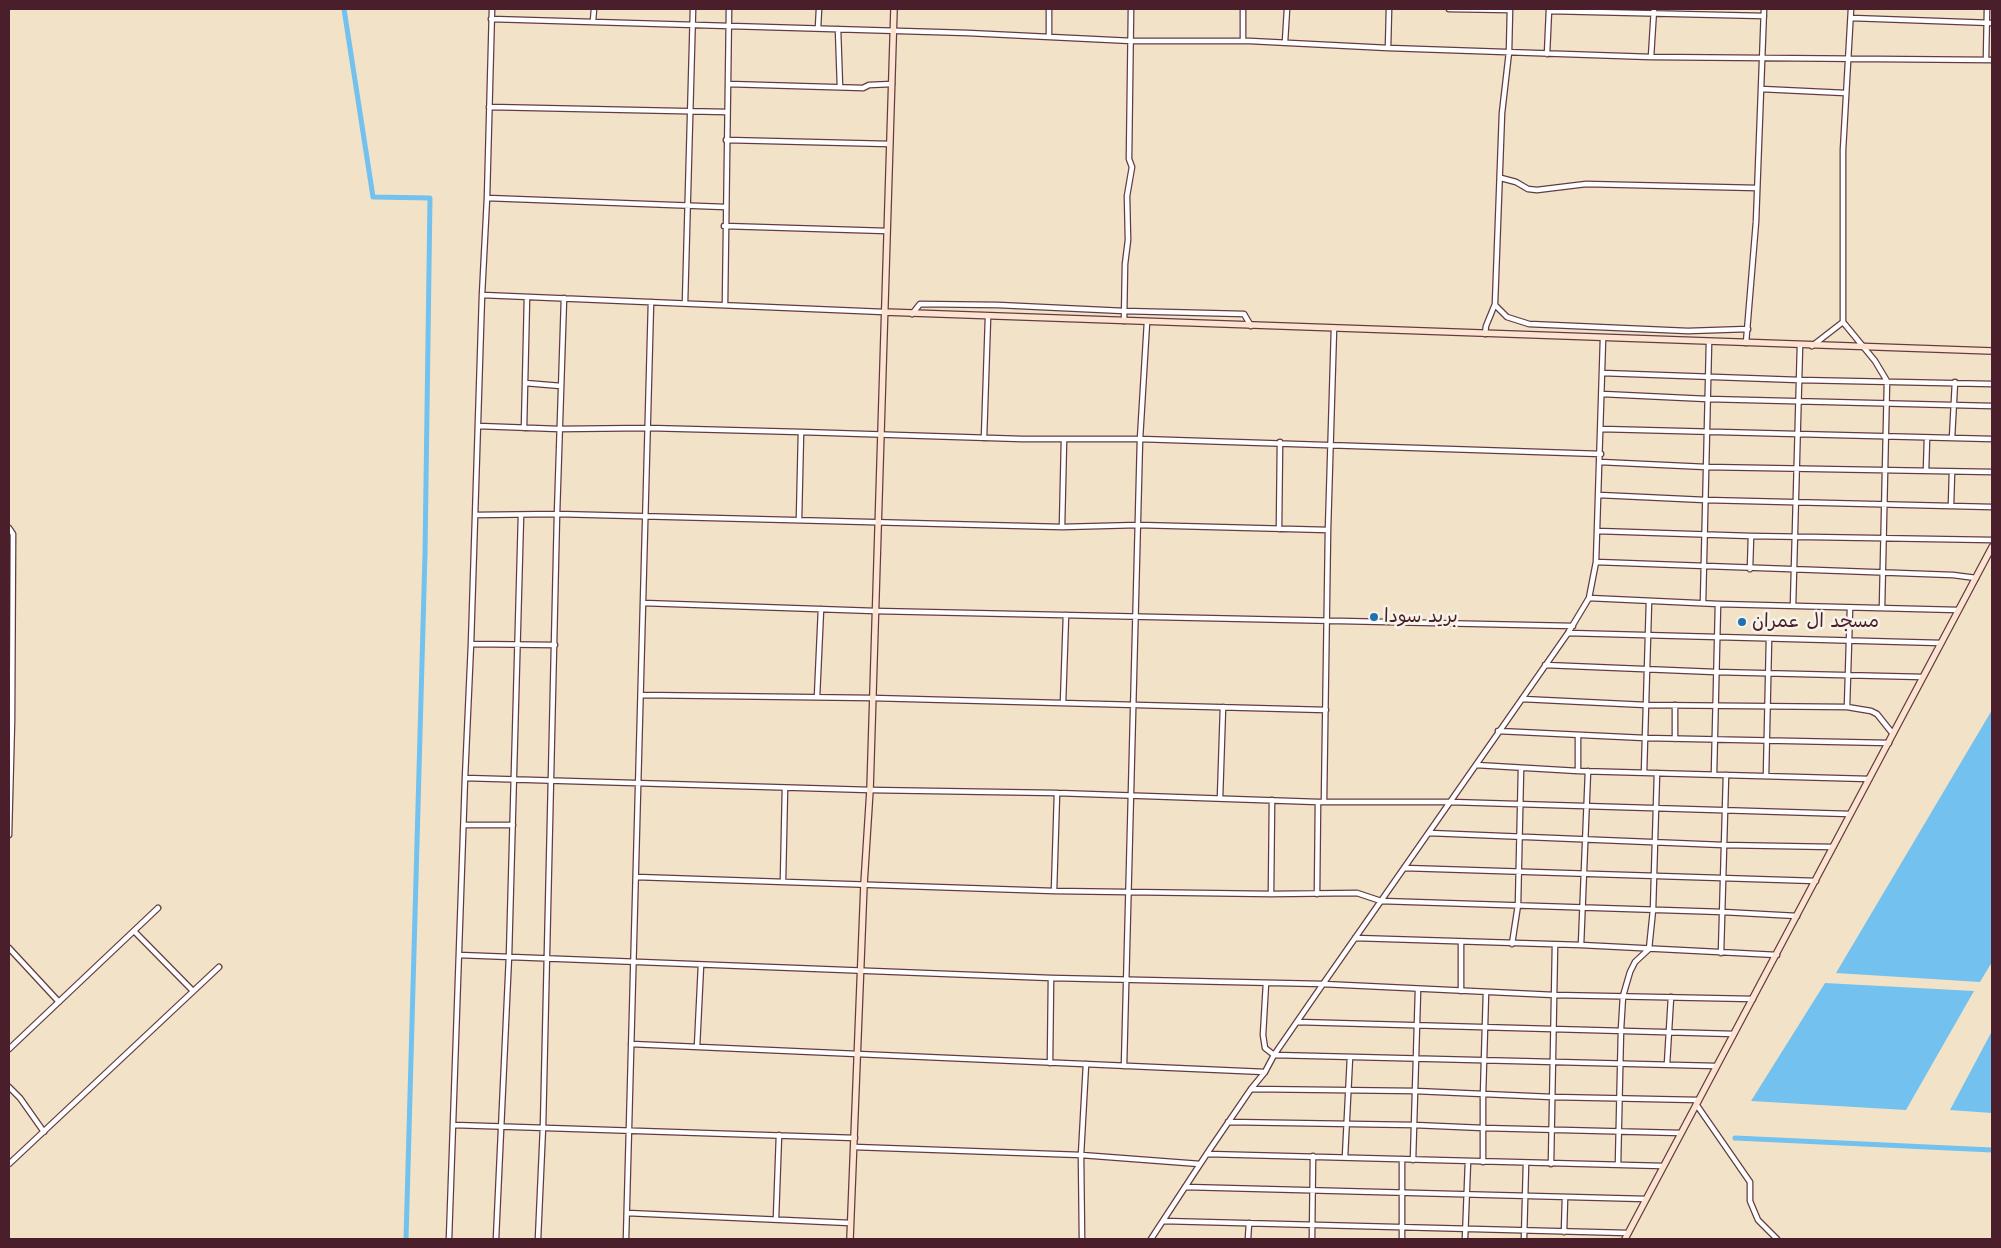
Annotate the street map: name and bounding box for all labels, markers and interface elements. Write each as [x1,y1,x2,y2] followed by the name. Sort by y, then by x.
[1384,606,1458,628] place label: بريد سودا
[1368,611,1380,623] marker: بريد سودا
[1752,611,1879,633] place label: مسجد ال عمران
[1736,616,1748,628] marker: مسجد ال عمران

